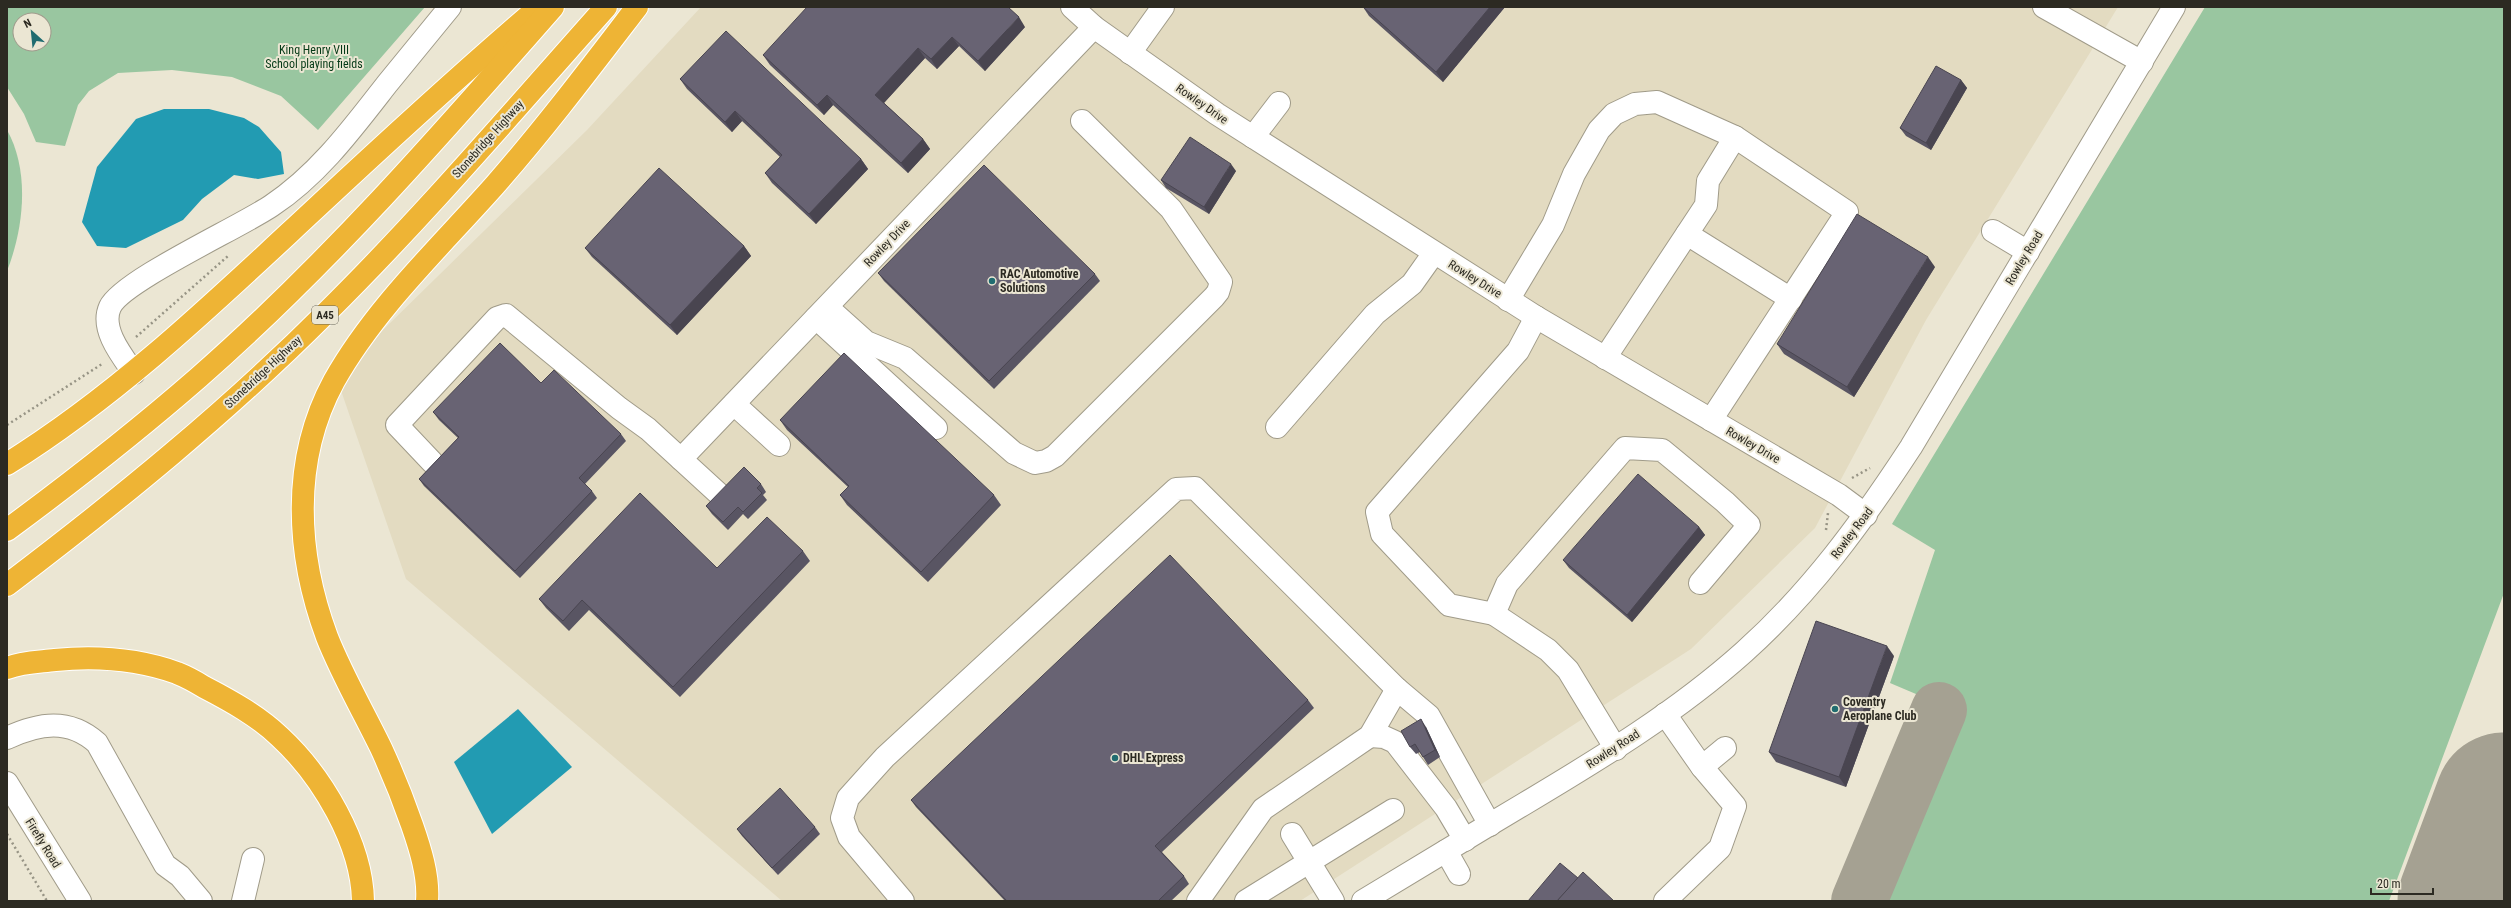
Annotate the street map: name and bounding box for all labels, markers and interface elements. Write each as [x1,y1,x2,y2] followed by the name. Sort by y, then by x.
[12,12,52,52] north arrow
[22,16,34,31] text: N
[265,43,363,71] park label: King Henry VIII School playing fields
[1173,81,1231,127] street label: Rowley Drive
[449,97,527,181] street label: Stonebridge Highway
[861,216,913,270] street label: Rowley Drive
[2002,228,2046,287] street label: Rowley Road
[1446,257,1505,301] street label: Rowley Drive
[1000,267,1079,295] place label: RAC Automotive Solutions
[987,276,997,286] marker: RAC Automotive Solutions
[312,306,338,324] road number: A45
[222,333,304,411] street label: Stonebridge Highway
[1723,424,1783,466] street label: Rowley Drive
[1828,505,1876,561] street label: Rowley Road
[1843,695,1916,723] place label: Coventry Aeroplane Club
[1830,704,1840,714] marker: Coventry Aeroplane Club
[1584,727,1642,771] street label: Rowley Road
[1123,751,1184,765] place label: DHL Express
[1110,753,1120,763] marker: DHL Express
[22,816,64,870] street label: Firefly Road
[2371,870,2433,896] scale bar
[2377,877,2401,891] text: 20 m

